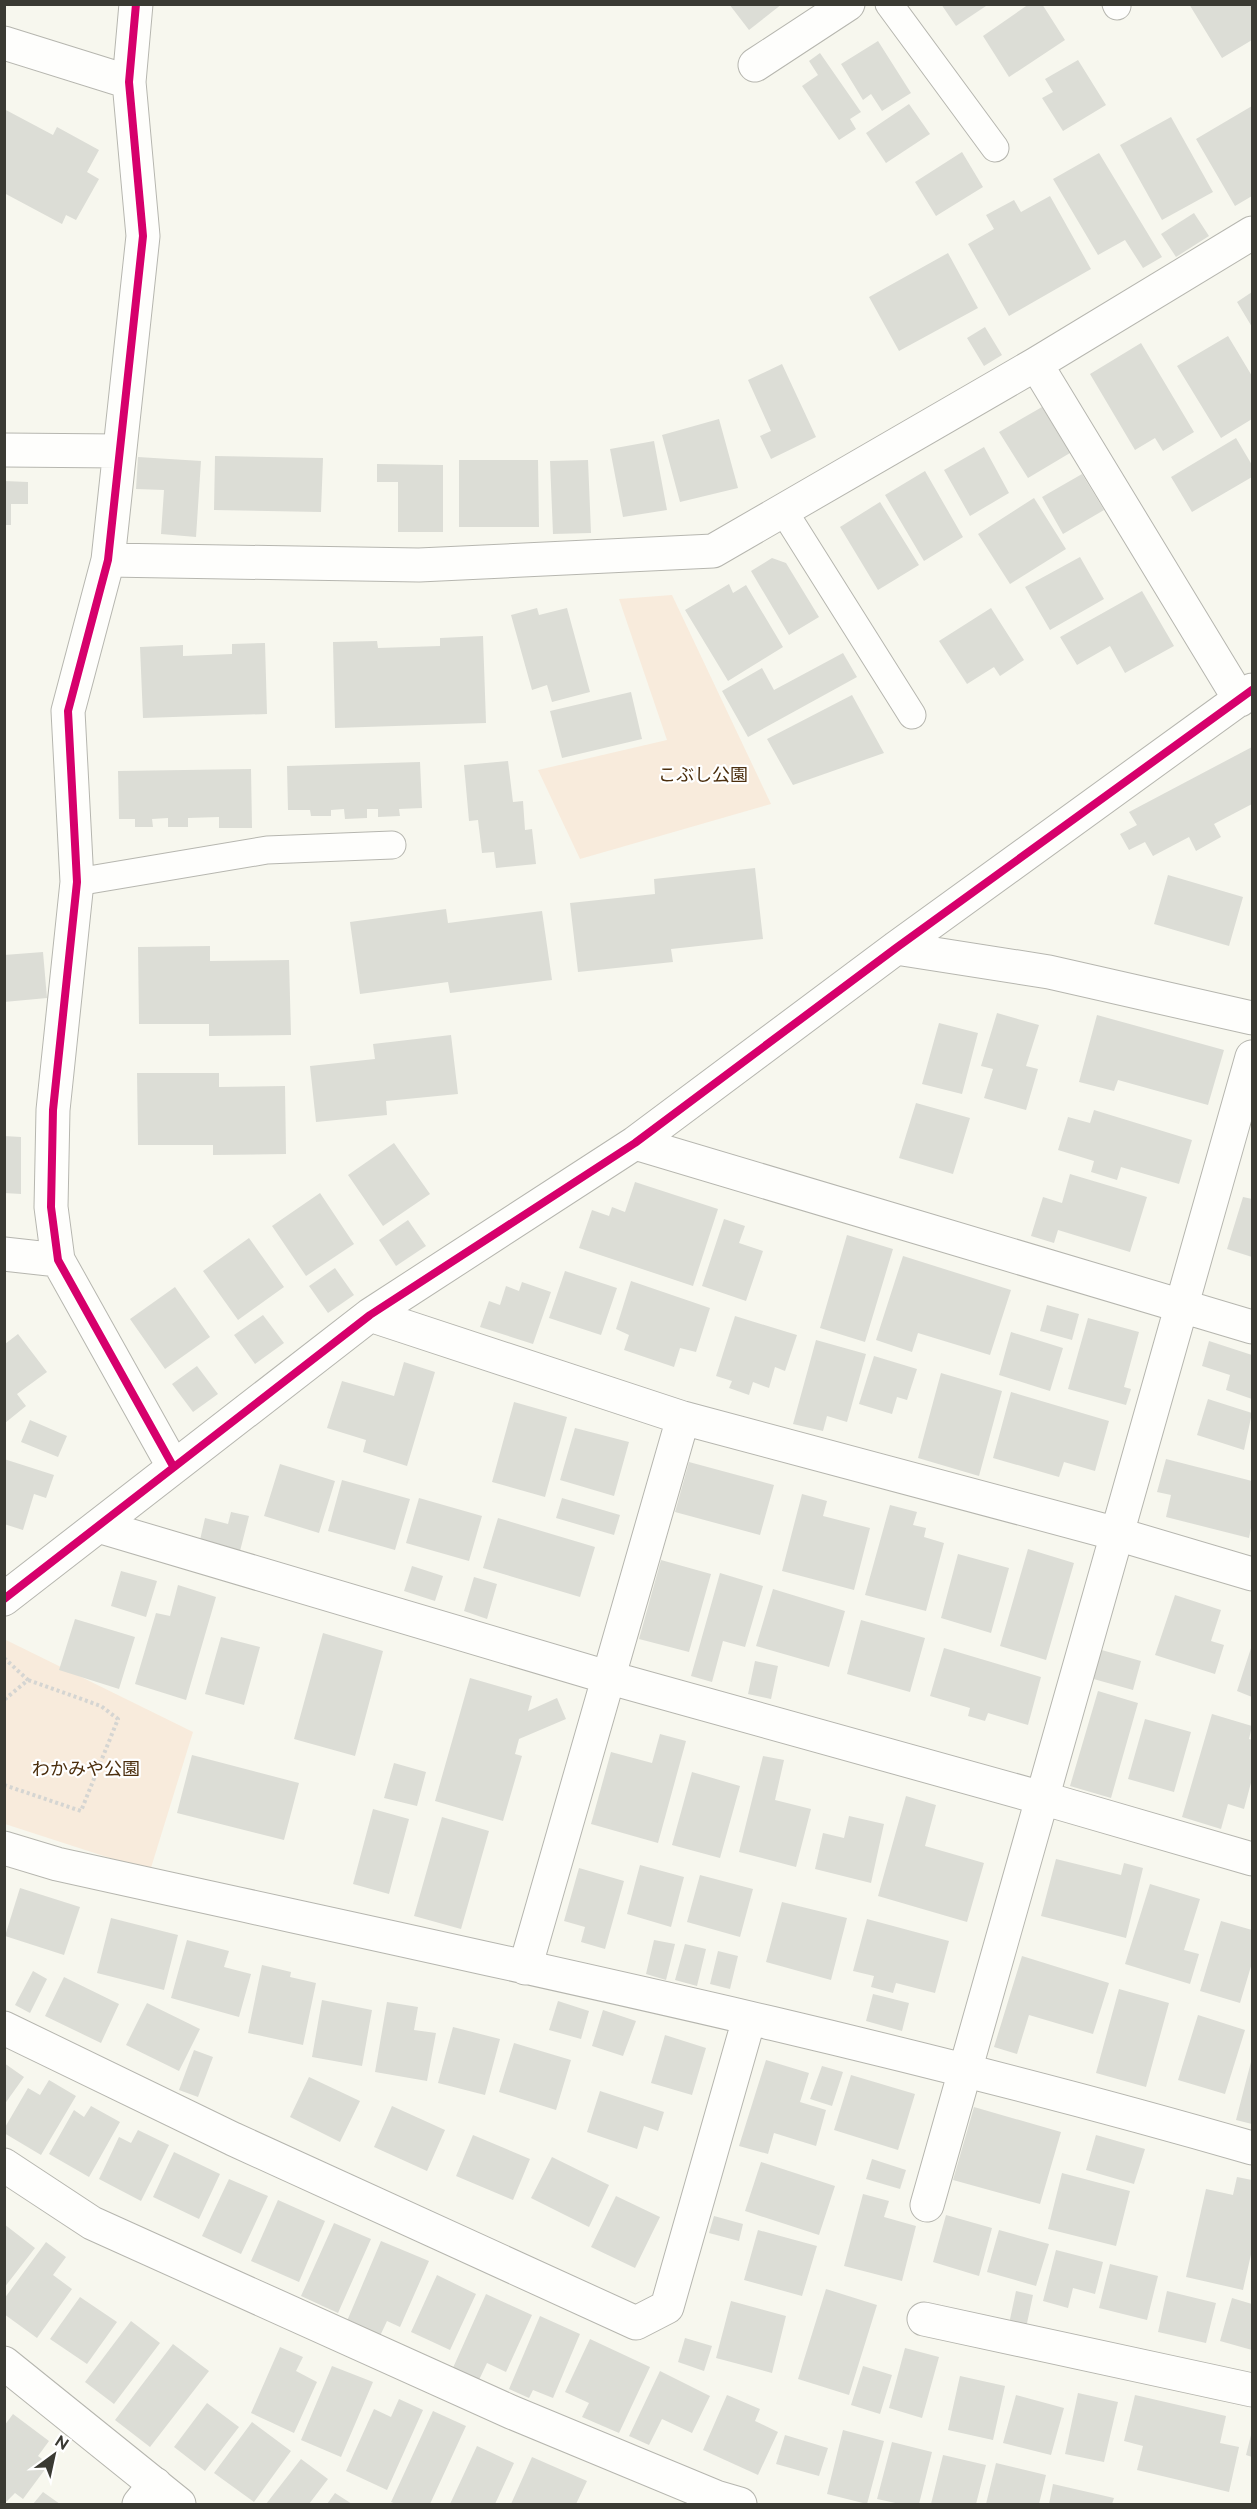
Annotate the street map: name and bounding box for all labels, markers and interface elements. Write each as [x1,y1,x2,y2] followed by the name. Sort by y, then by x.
[658,764,748,785] park label: こぶし公園
[32,1758,140,1779] park label: わかみや公園
[24,2425,84,2485] north arrow
[52,2432,72,2454] text: N

